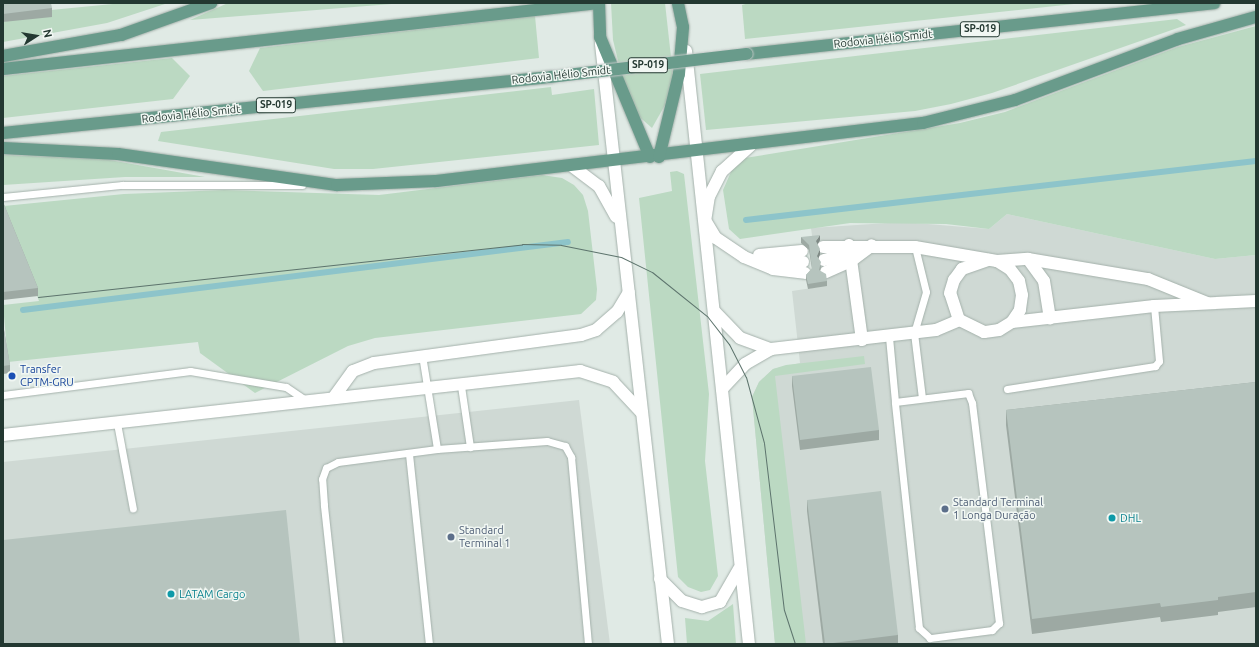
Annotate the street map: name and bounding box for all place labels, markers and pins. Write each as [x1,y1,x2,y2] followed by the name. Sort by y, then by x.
[20,363,74,389] place label: Transfer CPTM-GRU
[7,371,17,381] marker: Transfer CPTM-GRU
[953,496,1043,522] place label: Standard Terminal 1 Longa Duração
[940,504,950,514] marker: Standard Terminal 1 Longa Duração
[1120,511,1141,525] place label: DHL
[1107,513,1117,523] marker: DHL
[459,524,511,550] place label: Standard Terminal 1
[446,532,456,542] marker: Standard Terminal 1
[179,587,246,601] place label: LATAM Cargo
[166,589,176,599] marker: LATAM Cargo

